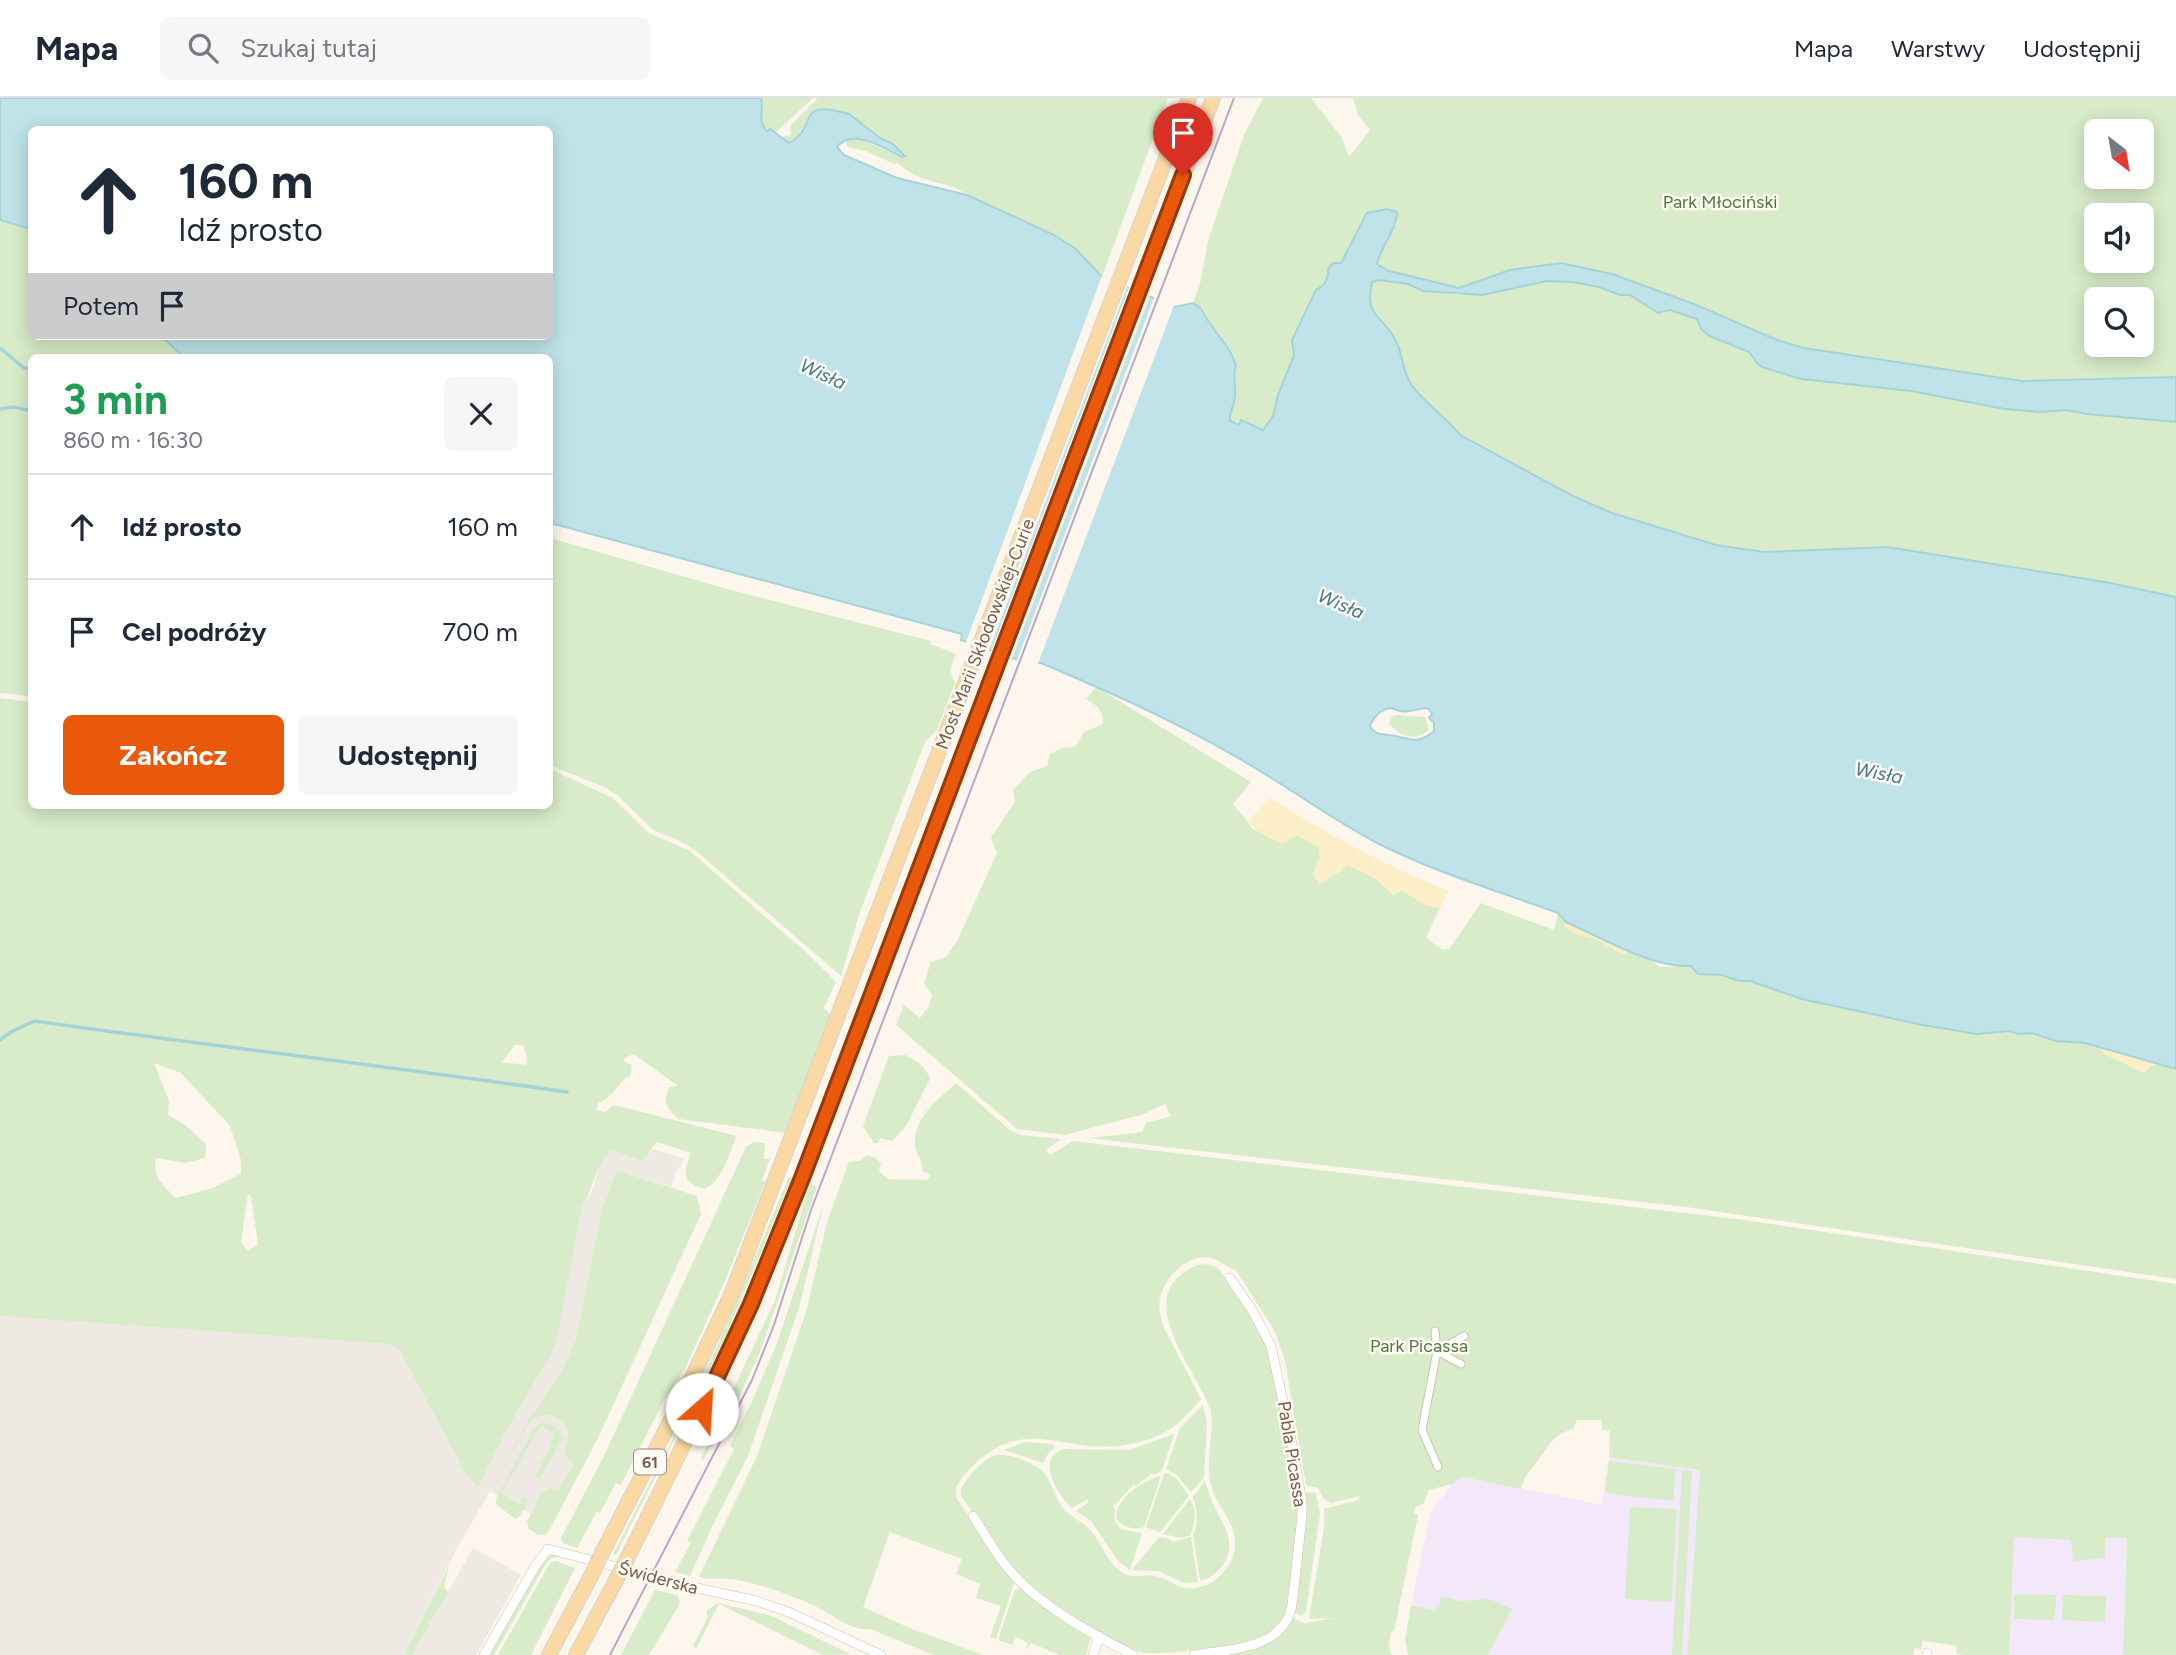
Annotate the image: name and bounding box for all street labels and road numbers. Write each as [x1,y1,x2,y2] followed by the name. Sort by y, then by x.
[931,515,1039,752] street label: Most Marii Skłodowskiej-Curie
[1273,1399,1311,1509] street label: Pabla Picassa
[634,1450,666,1474] road number: 61
[616,1557,700,1599] street label: Świderska

